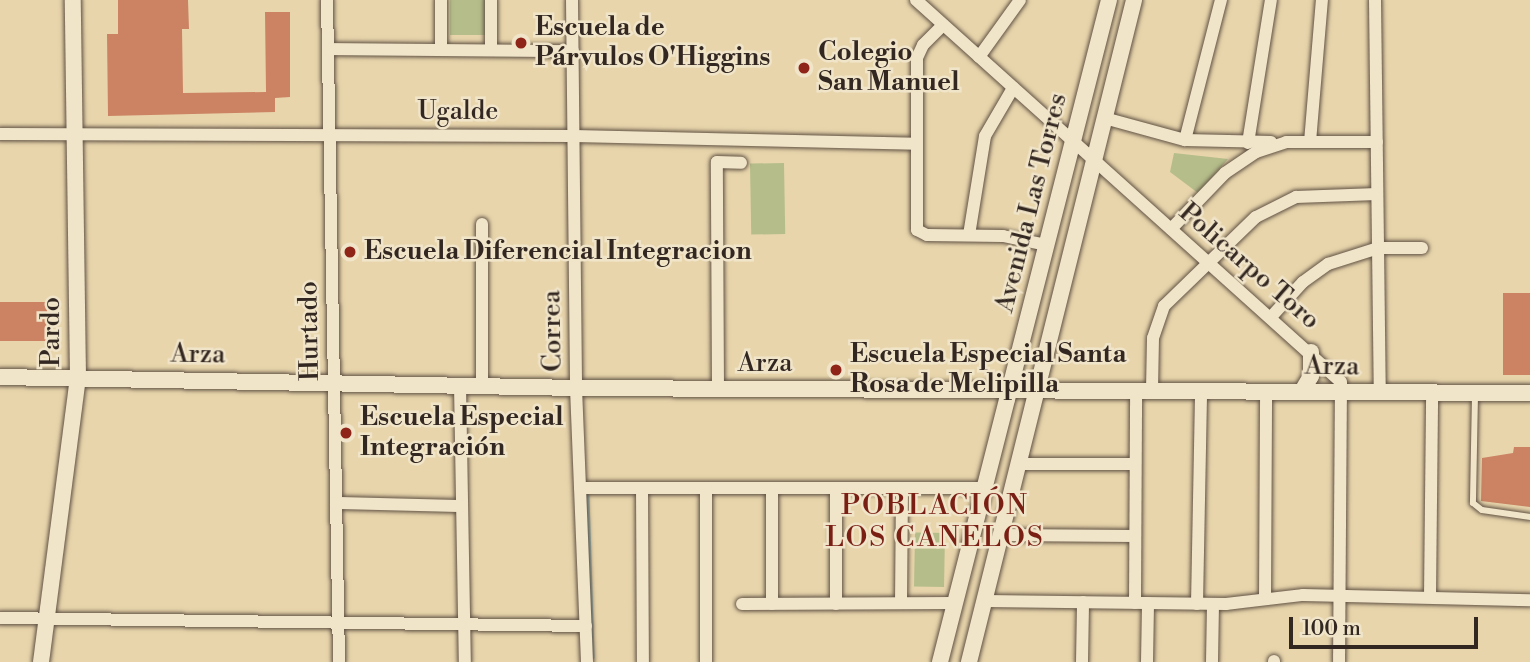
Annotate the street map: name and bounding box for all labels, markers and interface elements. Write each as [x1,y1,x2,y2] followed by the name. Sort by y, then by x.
[535,12,770,74] place label: Escuela de Párvulos O'Higgins
[513,35,529,51] marker: Escuela de Párvulos O'Higgins
[818,37,960,98] place label: Colegio San Manuel
[796,60,812,76] marker: Colegio San Manuel
[990,90,1074,316] street label: Avenida Las Torres
[418,96,498,128] street label: Ugalde
[1172,197,1326,337] street label: Policarpo Toro
[364,236,752,268] place label: Escuela Diferencial Integracion
[342,244,358,260] marker: Escuela Diferencial Integracion
[294,281,326,381] street label: Hurtado
[537,290,569,372] street label: Correa
[36,297,68,367] street label: Pardo
[170,339,226,371] street label: Arza
[850,339,1127,400] place label: Escuela Especial Santa Rosa de Melipilla
[738,348,792,380] street label: Arza
[1304,351,1360,383] street label: Arza
[828,362,844,378] marker: Escuela Especial Santa Rosa de Melipilla
[360,402,564,464] place label: Escuela Especial Integración
[338,425,354,441] marker: Escuela Especial Integración
[827,489,1043,555] district label: POBLACIÓN LOS CANELOS
[1292,602,1481,646] scale bar
[1302,616,1361,642] text: 100 m

